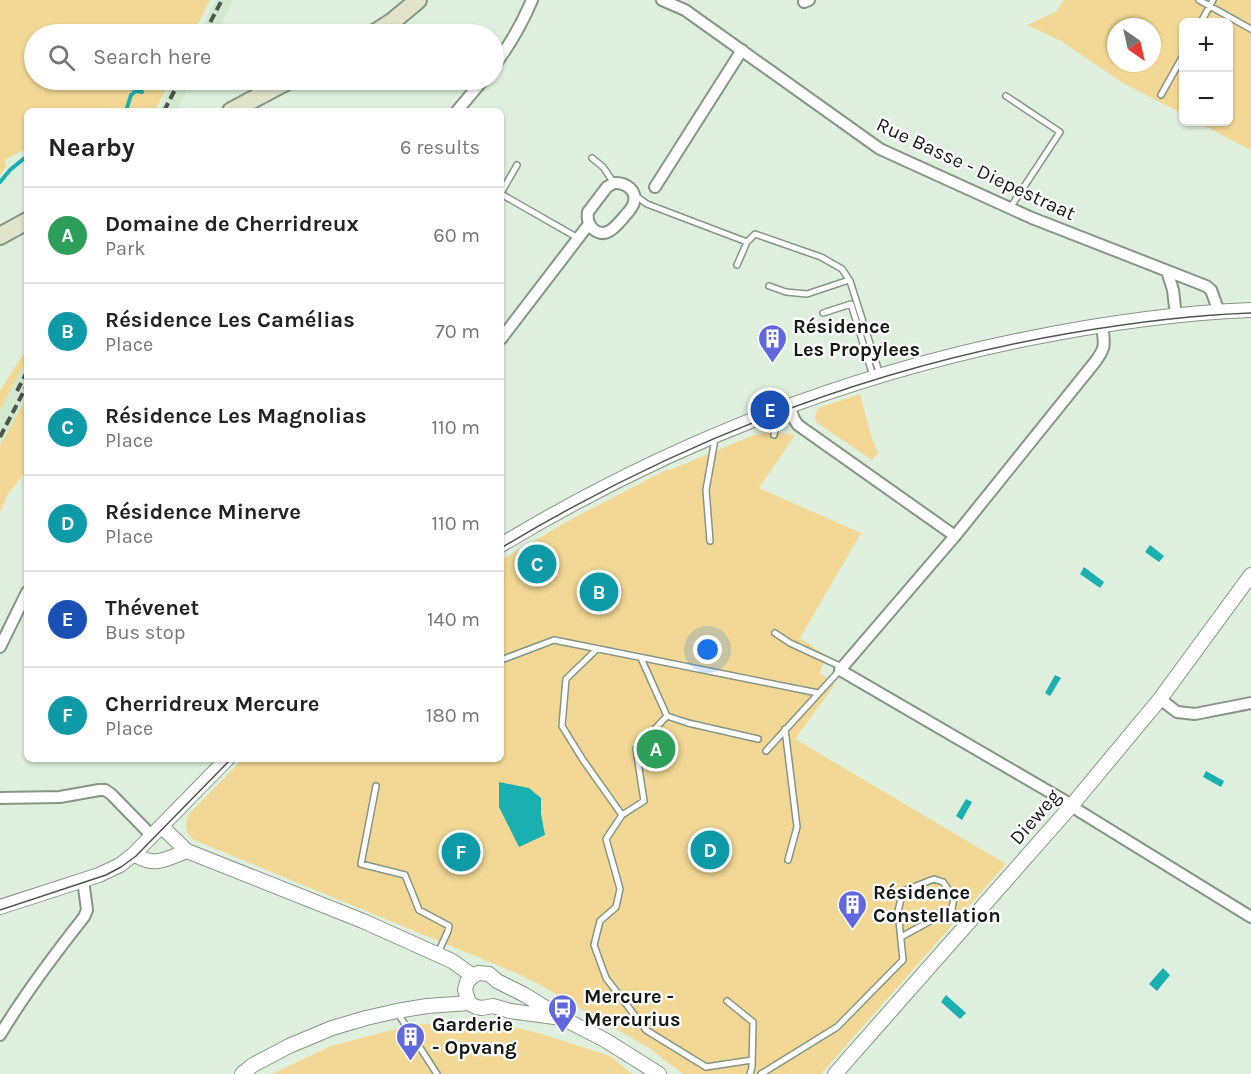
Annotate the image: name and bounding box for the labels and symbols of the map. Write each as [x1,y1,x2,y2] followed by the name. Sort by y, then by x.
[1107,18,1161,72] north arrow
[873,113,1080,225] street label: Rue Basse - Diepestraat
[793,315,920,361] place label: Résidence Les Propylees
[756,322,788,364] building icon: Résidence Les Propylees
[750,388,790,432] pin: E
[518,542,556,586] pin: C
[580,570,618,614] pin: B
[693,635,722,664] your location
[636,726,676,771] pin: A
[1005,785,1065,849] street label: Dieweg
[690,828,730,872] pin: D
[442,830,480,874] pin: F
[873,881,1001,927] place label: Résidence Constellation
[836,888,868,930] building icon: Résidence Constellation
[584,985,681,1031] place label: Mercure - Mercurius
[547,992,579,1034] bus stop icon: Mercure - Mercurius
[432,1013,517,1059] place label: Garderie - Opvang
[395,1020,427,1062] building icon: Garderie - Opvang

